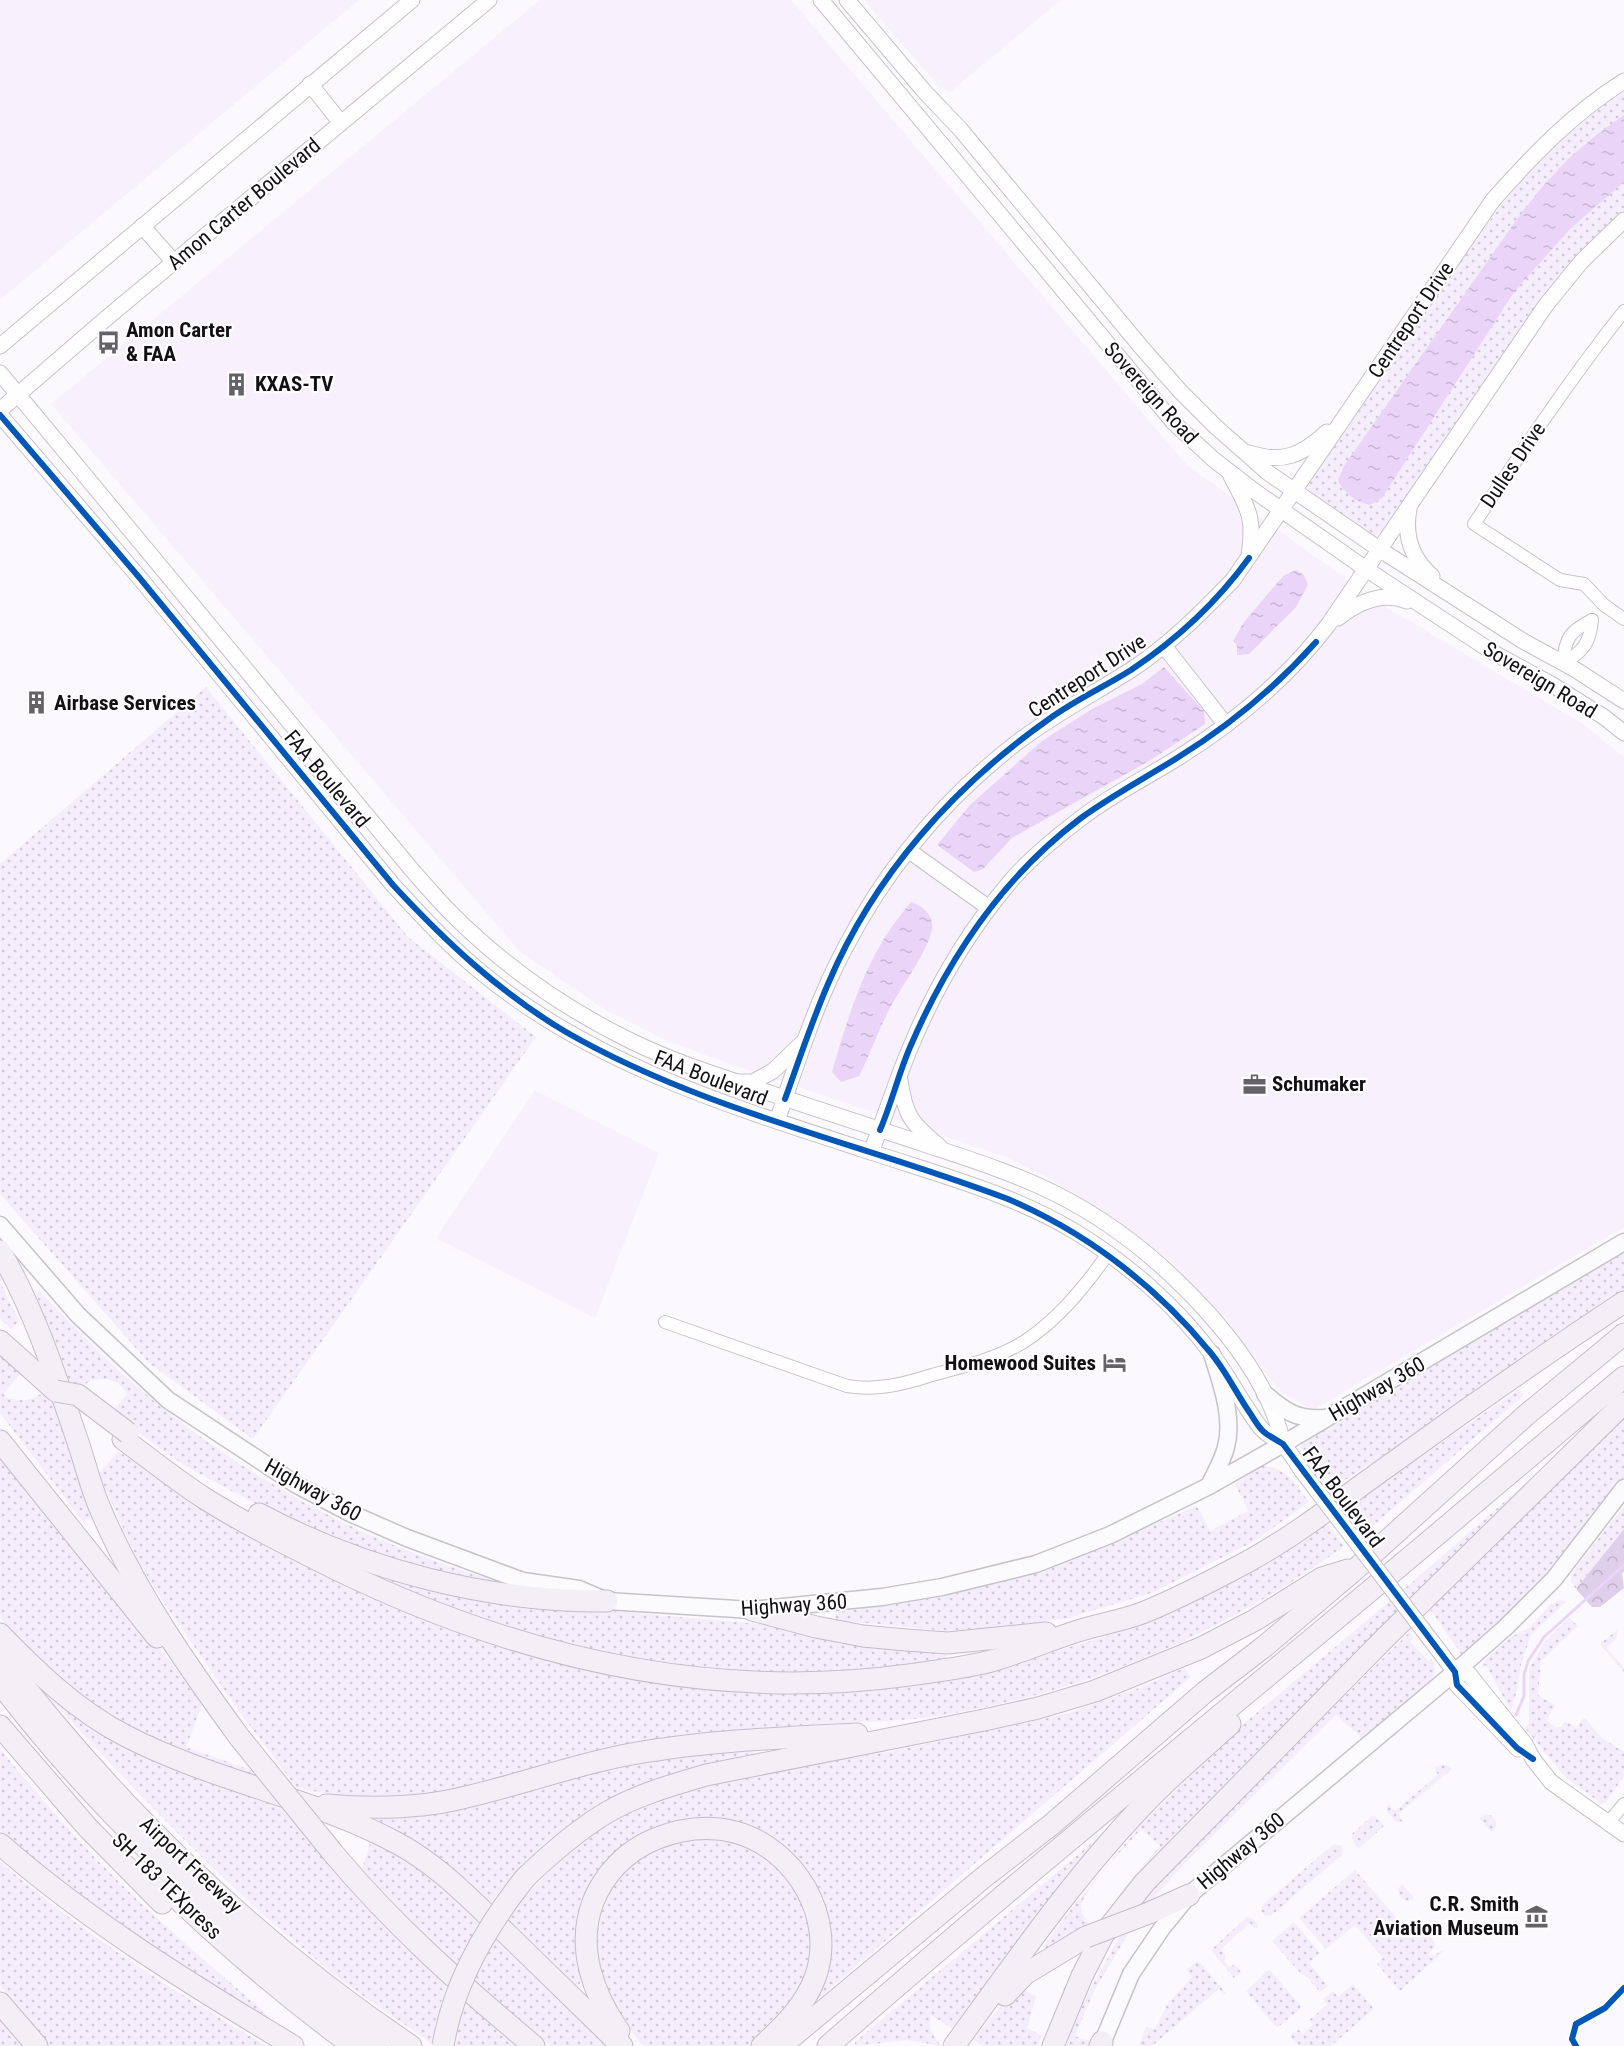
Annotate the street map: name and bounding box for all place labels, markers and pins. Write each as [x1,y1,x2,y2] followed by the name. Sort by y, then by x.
[126,318,232,366] place label: Amon Carter & FAA
[95,329,121,355] bus stop icon: Amon Carter & FAA
[224,371,250,397] building icon: KXAS-TV
[255,372,334,396] place label: KXAS-TV
[23,690,49,716] building icon: Airbase Services
[54,691,196,715] place label: Airbase Services
[1241,1071,1267,1097] office icon: Schumaker
[1272,1072,1366,1096] place label: Schumaker
[1101,1350,1127,1376] hotel icon: Homewood Suites
[945,1351,1096,1375] place label: Homewood Suites
[1373,1892,1519,1940] place label: C.R. Smith Aviation Museum
[1524,1903,1550,1929] museum icon: C.R. Smith Aviation Museum

